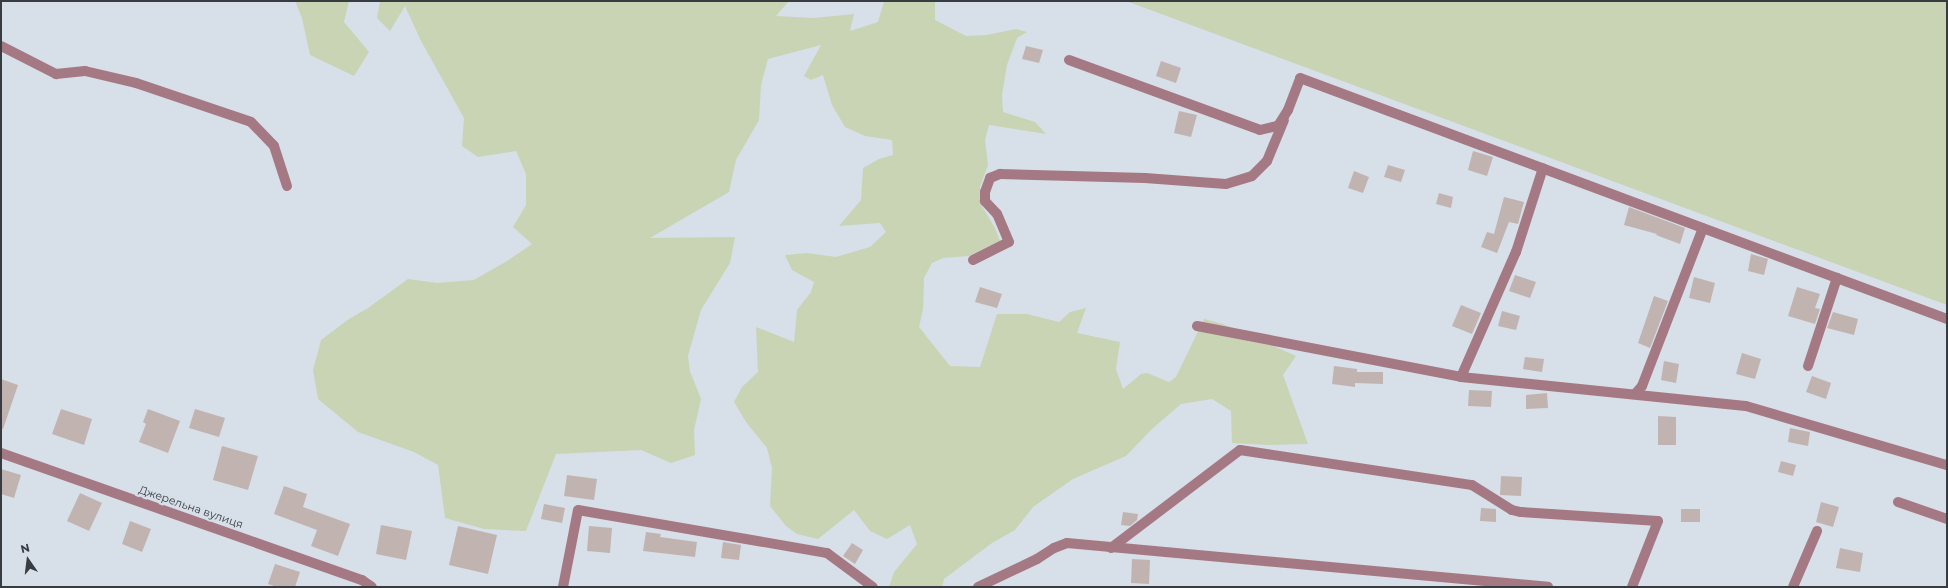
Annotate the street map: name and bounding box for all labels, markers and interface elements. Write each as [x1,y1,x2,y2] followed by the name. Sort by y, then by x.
[137,483,245,531] street label: Джерельна вулиця
[8,540,48,580] north arrow
[19,540,31,556] text: N

